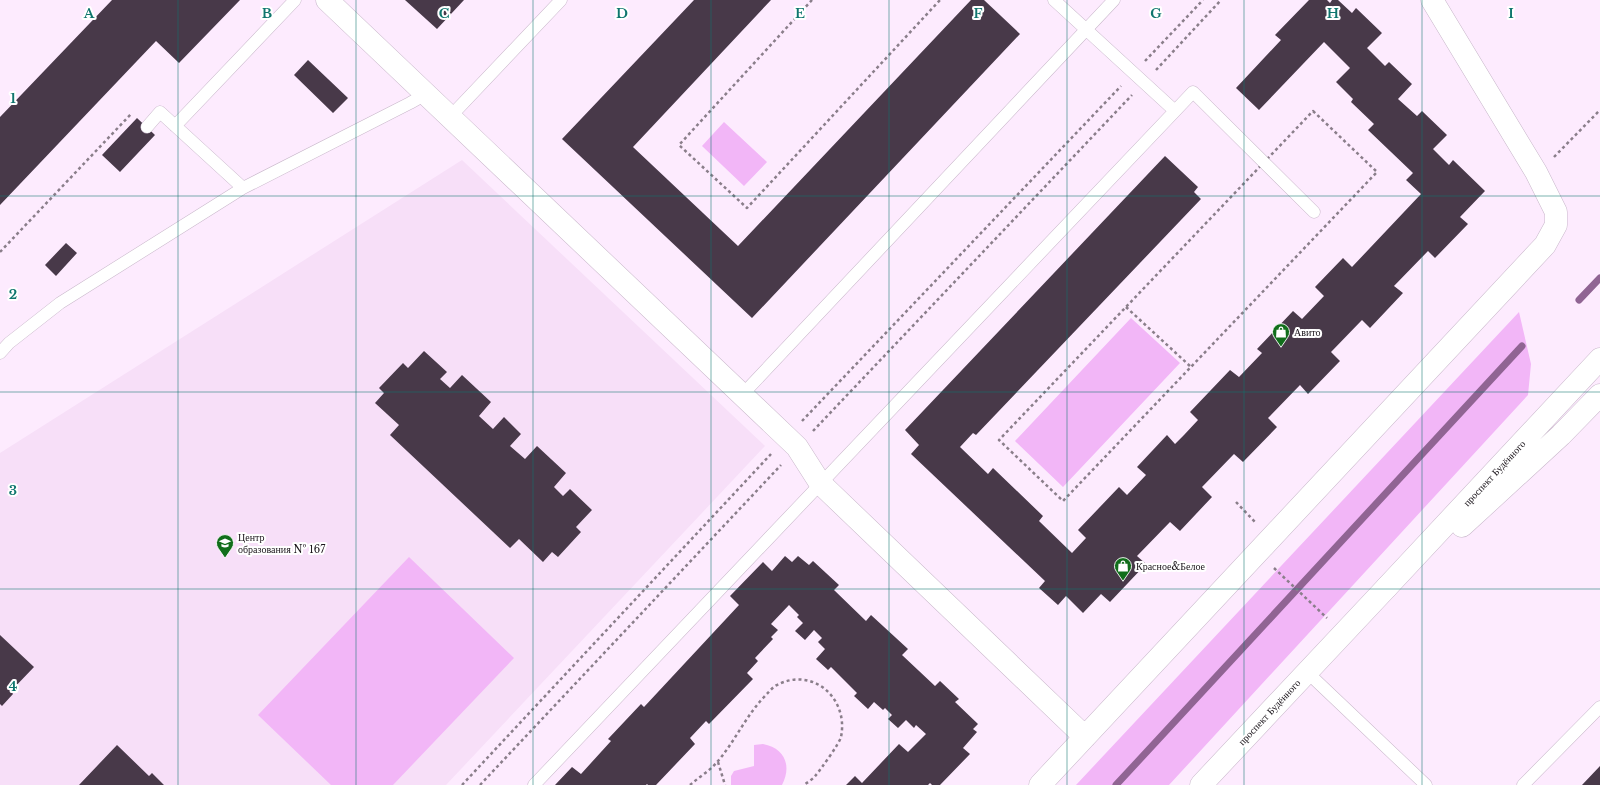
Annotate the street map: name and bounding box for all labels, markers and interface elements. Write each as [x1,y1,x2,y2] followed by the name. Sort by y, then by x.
[83,5,95,22] text: A
[262,5,272,22] text: B
[439,5,450,22] text: C
[616,5,628,22] text: D
[795,5,805,22] text: E
[974,5,983,22] text: F
[1150,5,1162,22] text: G
[1327,5,1339,22] text: H
[1508,5,1514,22] text: I
[10,90,16,107] text: 1
[9,286,17,303] text: 2
[1271,322,1291,347] shop icon: Авито
[1294,326,1321,339] place label: Авито
[1460,438,1528,509] street label: проспект Будённого
[9,482,17,499] text: 3
[238,531,326,556] place label: Центр образования № 167
[215,533,235,558] school or university icon: Центр образования № 167
[1113,556,1133,581] shop icon: Красное&Белое
[1136,560,1206,573] place label: Красное&Белое
[1235,677,1303,748] street label: проспект Будённого
[9,678,18,695] text: 4

